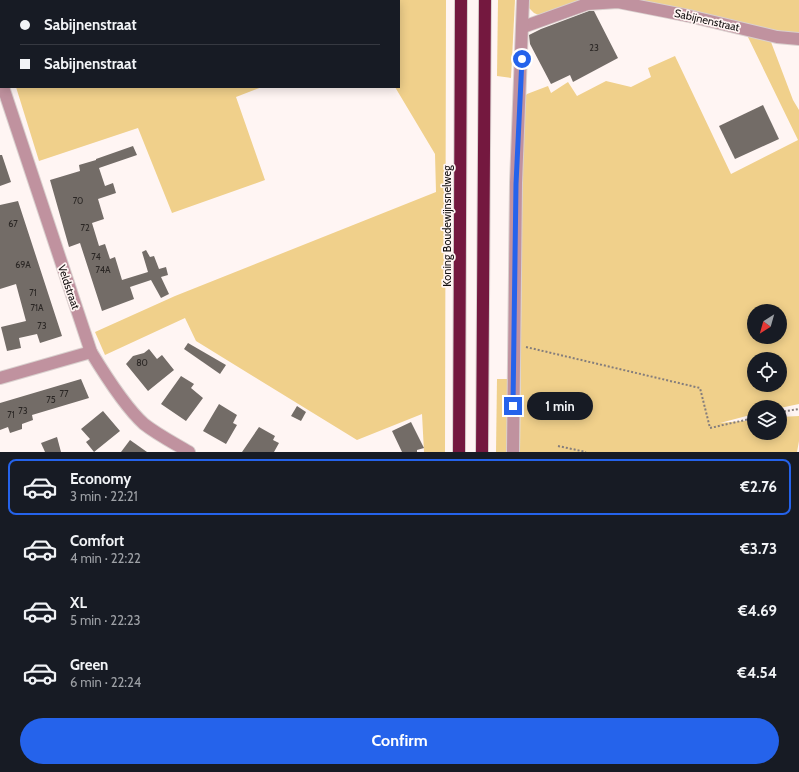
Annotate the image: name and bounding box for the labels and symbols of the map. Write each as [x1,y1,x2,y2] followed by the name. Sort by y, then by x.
[673,6,741,34] street label: Sabijnenstraat
[589,42,599,53] house number: 23
[513,50,531,68] route start
[440,165,454,287] street label: Koning Boudewijnsnelweg
[73,195,83,206] house number: 70
[8,218,18,229] house number: 67
[80,222,90,233] house number: 72
[91,251,101,262] house number: 74
[15,259,31,270] house number: 69A
[55,263,83,311] street label: Veldstraat
[96,264,111,275] house number: 74A
[29,287,37,298] house number: 71
[30,302,44,313] house number: 71A
[747,304,787,344] north arrow
[37,320,47,331] house number: 73
[136,357,148,368] house number: 80
[59,388,69,399] house number: 77
[527,392,593,420] callout: 1 min
[46,394,56,405] house number: 75
[504,397,522,415] route end
[18,405,28,416] house number: 73
[7,409,15,420] house number: 71

